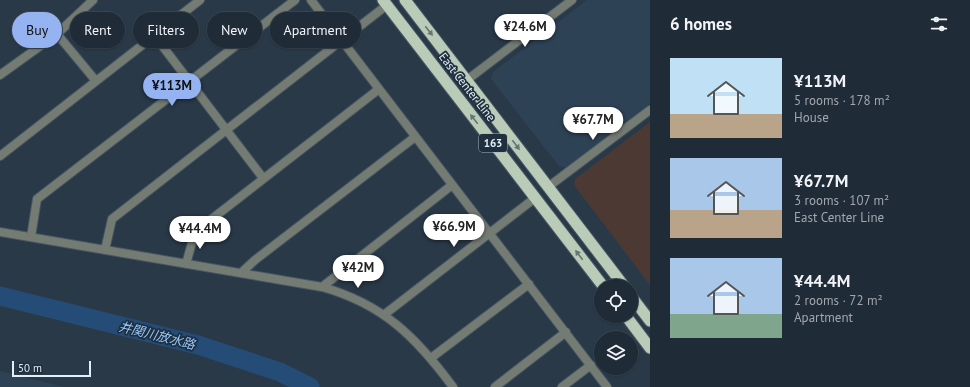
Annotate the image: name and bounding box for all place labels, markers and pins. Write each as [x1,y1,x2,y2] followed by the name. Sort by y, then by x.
[492,14,558,48] pin: ¥24.6M
[144,73,200,107] pin: ¥113M
[560,107,626,141] pin: ¥67.7M
[421,214,487,248] pin: ¥66.9M
[167,216,233,250] pin: ¥44.4M
[334,255,382,289] pin: ¥42M

